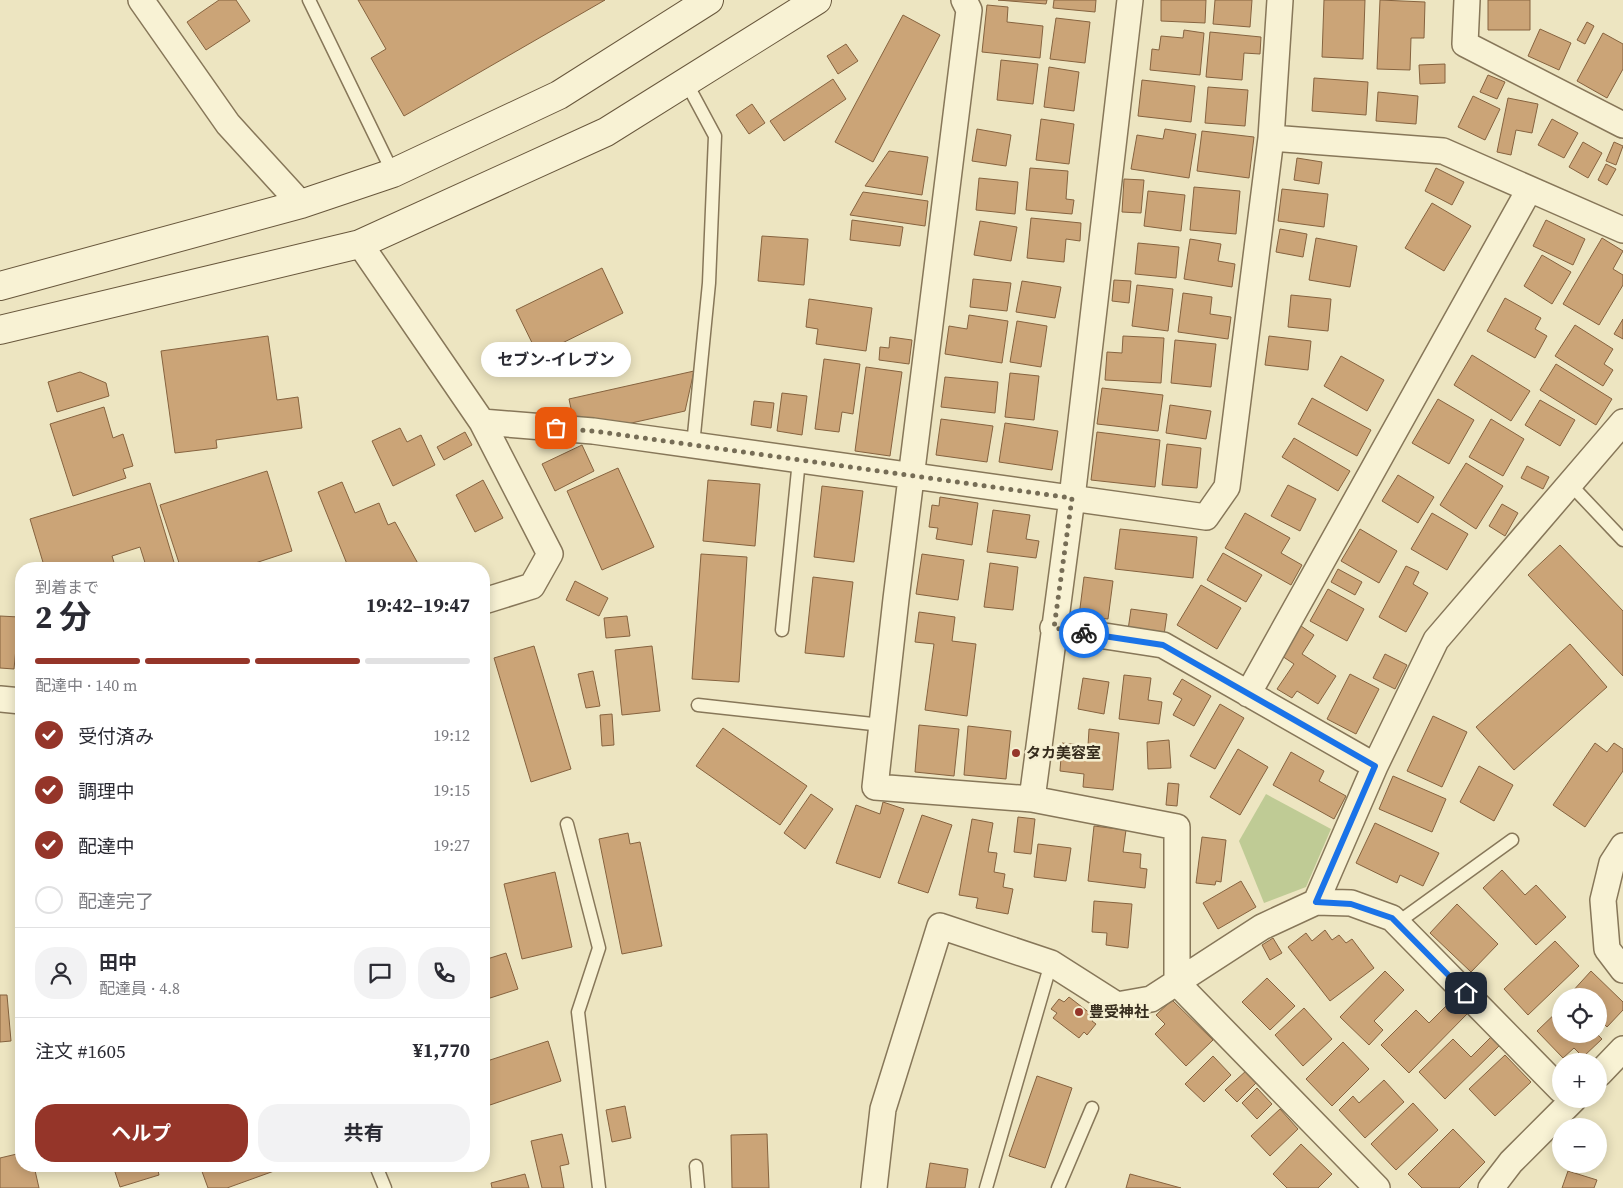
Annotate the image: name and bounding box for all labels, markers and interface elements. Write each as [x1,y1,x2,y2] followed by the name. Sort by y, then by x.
[481,343,631,378] callout: セブン-イレブン
[497,348,615,370] text: セブン-イレブン
[535,407,577,449] pin
[542,414,570,442] icon: bag
[35,576,99,598] text: 到着まで
[366,592,470,618] text: 19:42–19:47
[35,595,91,639] text: 2 分
[1059,608,1109,658] courier
[1070,619,1098,647] icon: bike
[35,674,137,696] text: 配達中 · 140 m
[35,721,63,749] icon: check
[78,723,154,749] text: 受付済み
[433,724,470,746] text: 19:12
[1026,742,1101,763] place label: タカ美容室
[1010,747,1022,759] marker: タカ美容室
[35,776,63,804] icon: check
[78,778,135,804] text: 調理中
[433,779,470,801] text: 19:15
[35,831,63,859] icon: check
[78,833,135,859] text: 配達中
[433,834,470,856] text: 19:27
[78,888,154,914] text: 配達完了
[35,947,87,999] button: person
[354,947,406,999] button: chat
[418,947,470,999] button: phone
[99,949,137,975] text: 田中
[1445,972,1487,1014] pin
[99,977,180,999] text: 配達員 · 4.8
[1452,979,1480,1007] icon: home
[1552,988,1607,1173] map controls
[1552,988,1607,1043] button: locate
[1089,1001,1149,1022] place label: 豊受神社
[1073,1006,1085,1018] marker: 豊受神社
[413,1037,470,1063] text: ¥1,770
[35,1038,125,1064] text: 注文 #1605
[1552,1053,1607,1108] button: +
[35,1104,248,1162] button: ヘルプ
[258,1104,470,1162] button: 共有
[1552,1118,1607,1173] button: −

